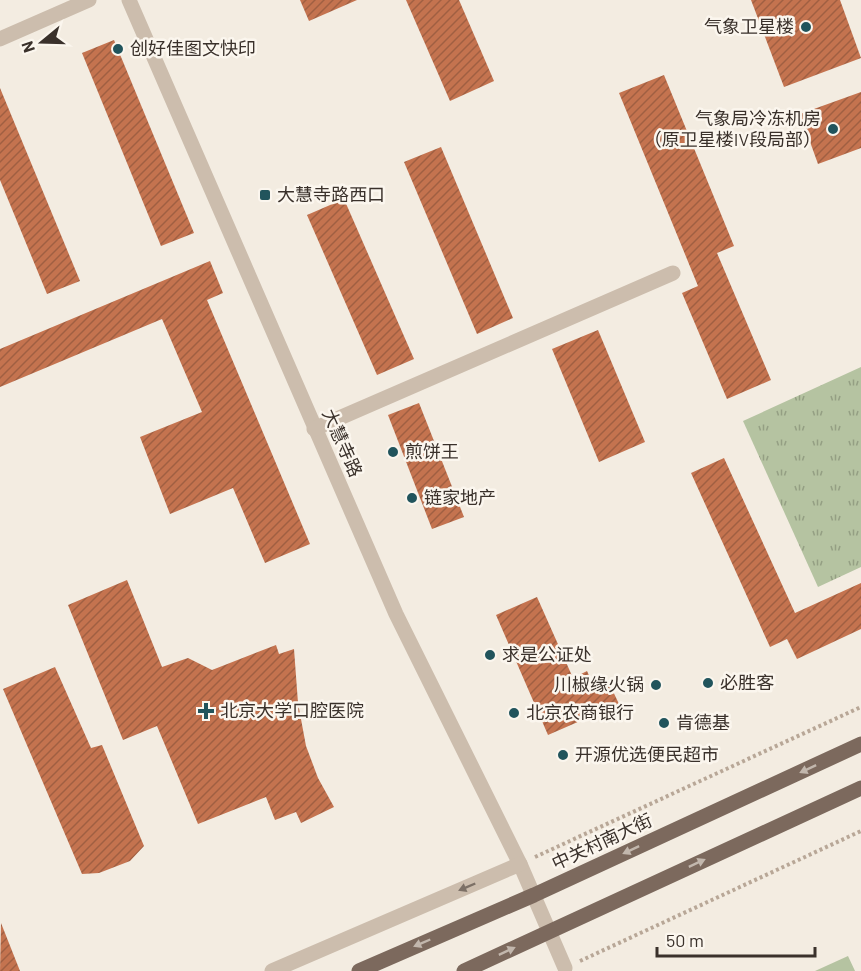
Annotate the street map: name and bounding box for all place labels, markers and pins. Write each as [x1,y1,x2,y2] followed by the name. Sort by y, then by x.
[704,15,794,37] place label: 气象卫星楼
[799,20,813,34] marker: 气象卫星楼
[130,37,256,59] place label: 创好佳图文快印
[111,42,125,56] marker: 创好佳图文快印
[644,107,821,150] place label: 气象局冷冻机房 （原卫星楼IV段局部）
[826,122,840,136] marker: 气象局冷冻机房 （原卫星楼IV段局部）
[277,183,385,205] place label: 大慧寺路西口
[258,188,272,202] marker: 大慧寺路西口
[405,440,459,462] place label: 煎饼王
[386,445,400,459] marker: 煎饼王
[424,486,496,508] place label: 链家地产
[405,491,419,505] marker: 链家地产
[502,643,592,665] place label: 求是公证处
[483,648,497,662] marker: 求是公证处
[720,671,774,693] place label: 必胜客
[554,673,644,695] place label: 川椒缘火锅
[701,676,715,690] marker: 必胜客
[649,678,663,692] marker: 川椒缘火锅
[220,699,364,721] place label: 北京大学口腔医院
[526,701,634,723] place label: 北京农商银行
[197,702,215,720] marker: 北京大学口腔医院
[507,706,521,720] marker: 北京农商银行
[676,711,730,733] place label: 肯德基
[657,716,671,730] marker: 肯德基
[575,743,719,765] place label: 开源优选便民超市
[556,748,570,762] marker: 开源优选便民超市

